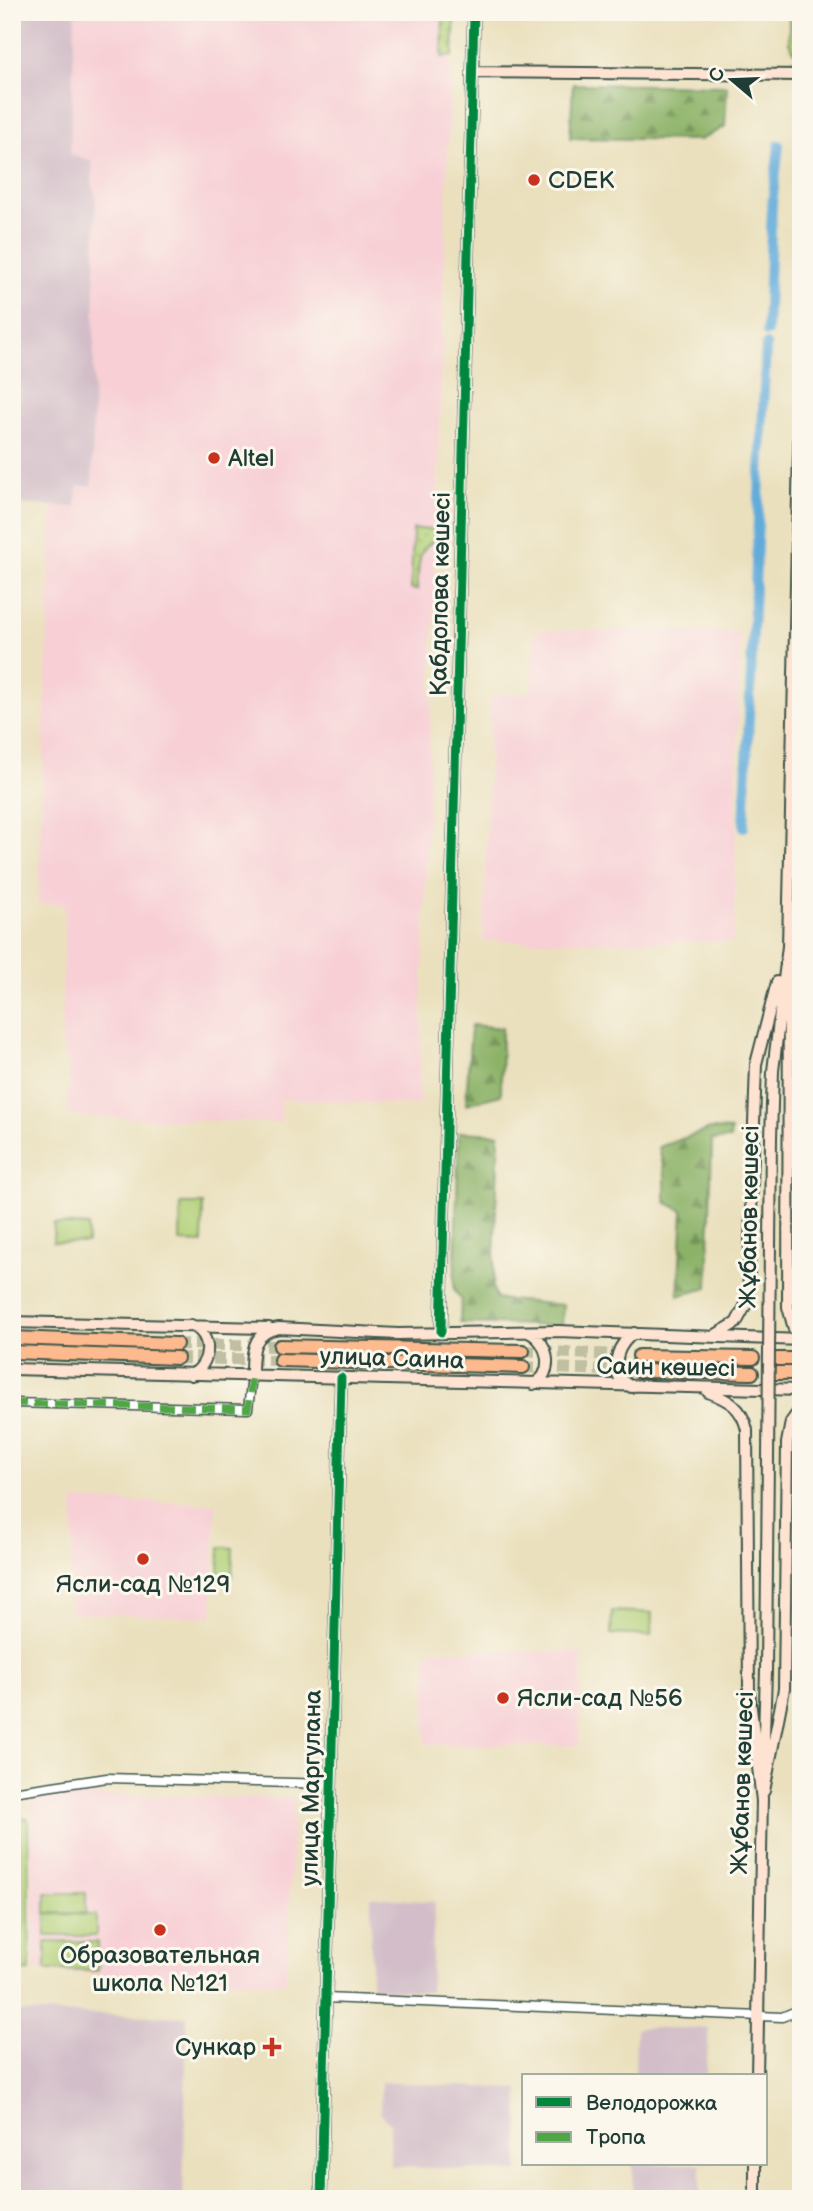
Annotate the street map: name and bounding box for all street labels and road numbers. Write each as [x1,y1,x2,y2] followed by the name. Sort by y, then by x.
[424,492,457,696] street label: Қабдолова көшесі
[733,1125,766,1309] street label: Жұбанов көшесі
[319,1341,465,1376] street label: улица Саина
[596,1352,736,1383] street label: Саин көшесі
[295,1689,328,1887] street label: улица Маргулана
[725,1691,760,1875] street label: Жұбанов көшесі

